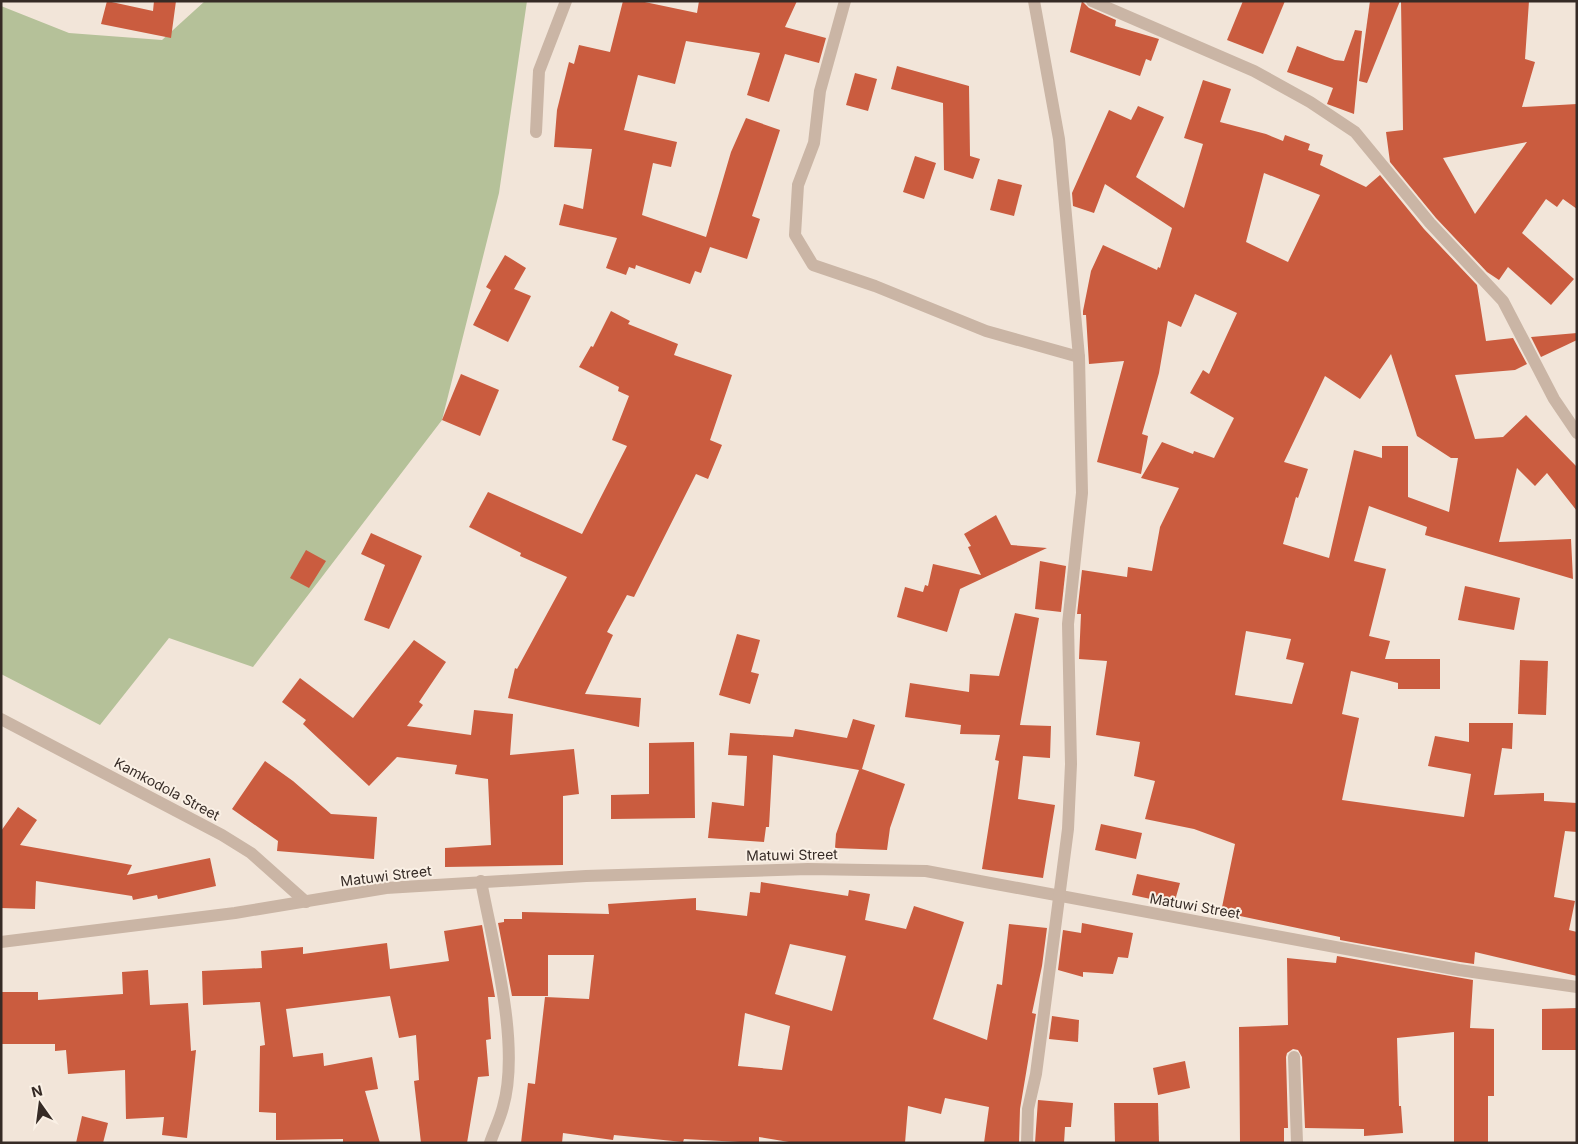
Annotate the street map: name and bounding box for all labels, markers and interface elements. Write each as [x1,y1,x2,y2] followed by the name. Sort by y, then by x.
[112,754,223,824] street label: Kamkodola Street
[746,845,838,864] street label: Matuwi Street
[339,861,433,890] street label: Matuwi Street
[1148,889,1242,922] street label: Matuwi Street
[15,1079,65,1129] north arrow
[30,1081,44,1100] text: N

